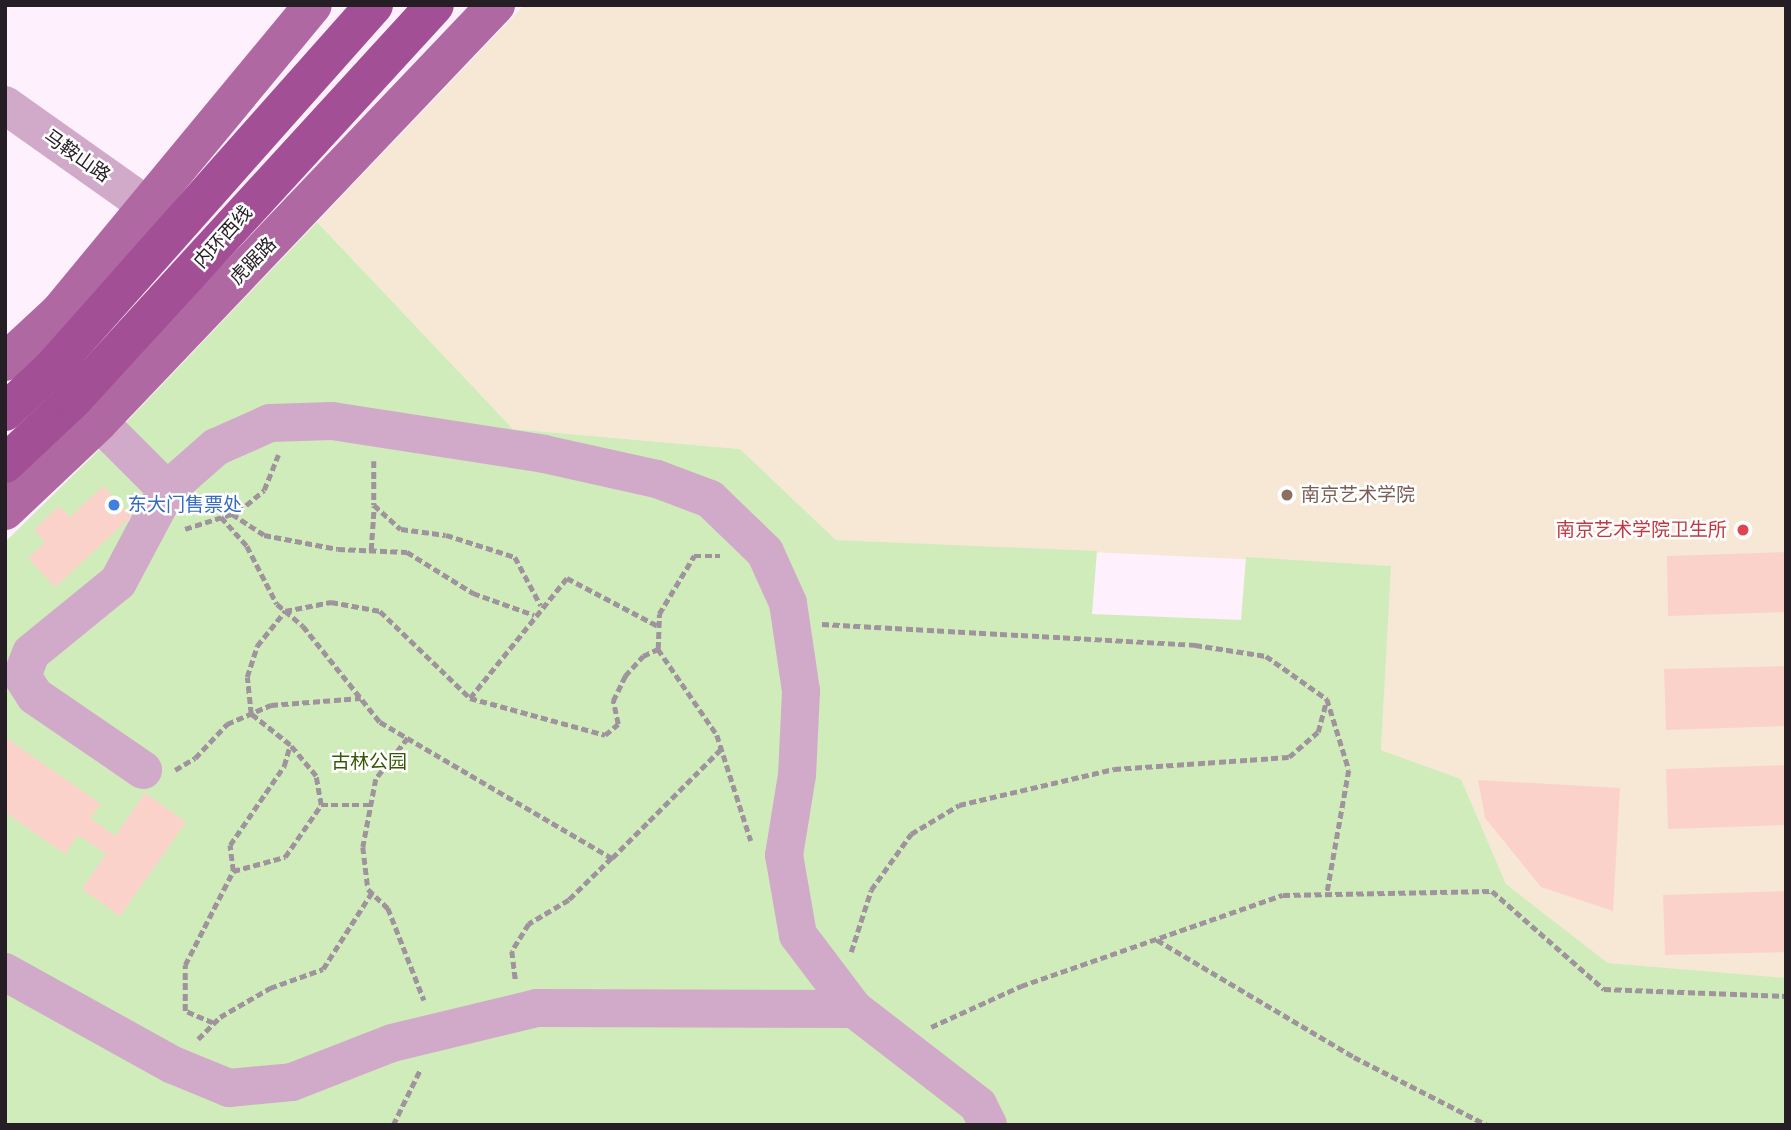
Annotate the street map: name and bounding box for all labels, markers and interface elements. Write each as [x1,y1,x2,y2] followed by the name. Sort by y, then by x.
[39,125,115,187] street label: 马鞍山路
[189,201,257,273] street label: 内环西线
[225,233,281,289] street label: 虎踞路
[1301,484,1415,506] place label: 南京艺术学院
[1279,487,1295,503] marker: 南京艺术学院
[128,494,242,516] place label: 东大门售票处
[106,497,122,513] marker: 东大门售票处
[1556,519,1727,541] place label: 南京艺术学院卫生所
[1733,520,1753,540] marker: 南京艺术学院卫生所
[331,751,407,773] park label: 古林公园

